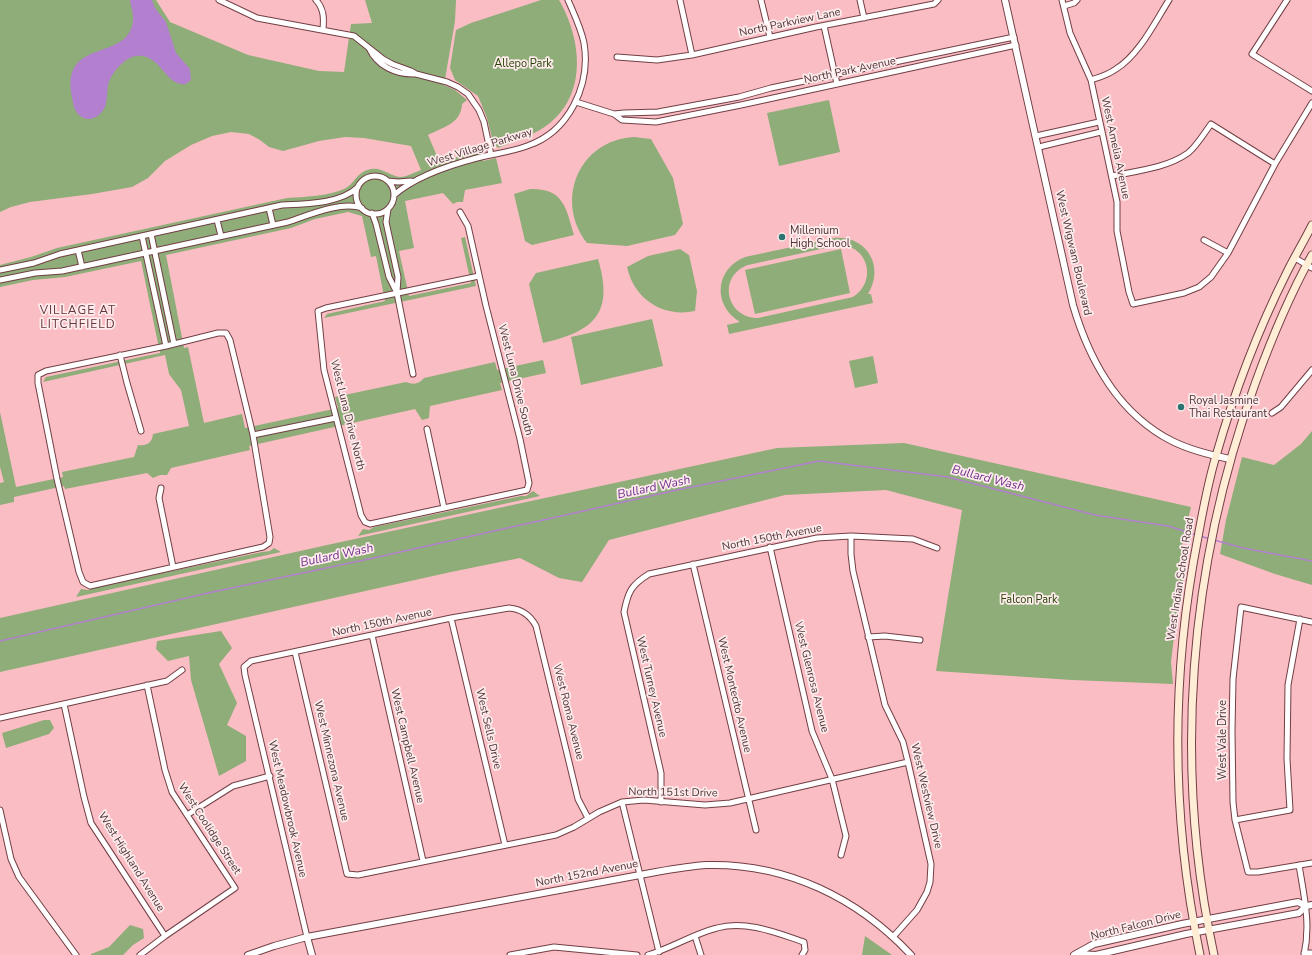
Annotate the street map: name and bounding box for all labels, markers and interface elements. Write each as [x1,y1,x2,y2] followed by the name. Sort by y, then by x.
[738,6,842,40] street label: North Parkview Lane
[803,55,897,87] street label: North Park Avenue
[494,57,552,71] park label: Allepo Park
[1098,96,1132,200] street label: West Amelia Avenue
[426,126,534,170] street label: West Village Parkway
[1052,189,1094,317] street label: West Wigwam Boulevard
[790,224,850,250] place label: Millenium High School
[777,232,787,242] marker: Millenium High School
[40,304,116,332] district label: VILLAGE AT LITCHFIELD
[495,323,535,437] street label: West Luna Drive South
[327,358,367,472] street label: West Luna Drive North
[1189,394,1267,420] place label: Royal Jasmine Thai Restaurant
[1176,402,1186,412] marker: Royal Jasmine Thai Restaurant
[950,463,1026,495] water label: Bullard Wash
[616,473,692,503] water label: Bullard Wash
[1165,517,1197,641] street label: West Indian School Road
[721,522,823,554] street label: North 150th Avenue
[299,541,375,571] water label: Bullard Wash
[1001,593,1057,607] park label: Falcon Park
[331,606,433,640] street label: North 150th Avenue
[791,620,831,734] street label: West Glenrosa Avenue
[633,635,669,739] street label: West Turney Avenue
[714,636,754,754] street label: West Montecito Avenue
[550,663,586,761] street label: West Roma Avenue
[387,687,427,805] street label: West Campbell Avenue
[472,687,504,771] street label: West Sells Drive
[311,700,351,822] street label: West Minnezona Avenue
[1216,700,1230,780] street label: West Vale Drive
[265,739,309,879] street label: West Meadowbrook Avenue
[907,742,945,850] street label: West Westview Drive
[175,781,243,877] street label: West Coolidge Street
[628,786,718,800] street label: North 151st Drive
[95,810,167,914] street label: West Highland Avenue
[535,858,639,890] street label: North 152nd Avenue
[1090,908,1182,944] street label: North Falcon Drive

